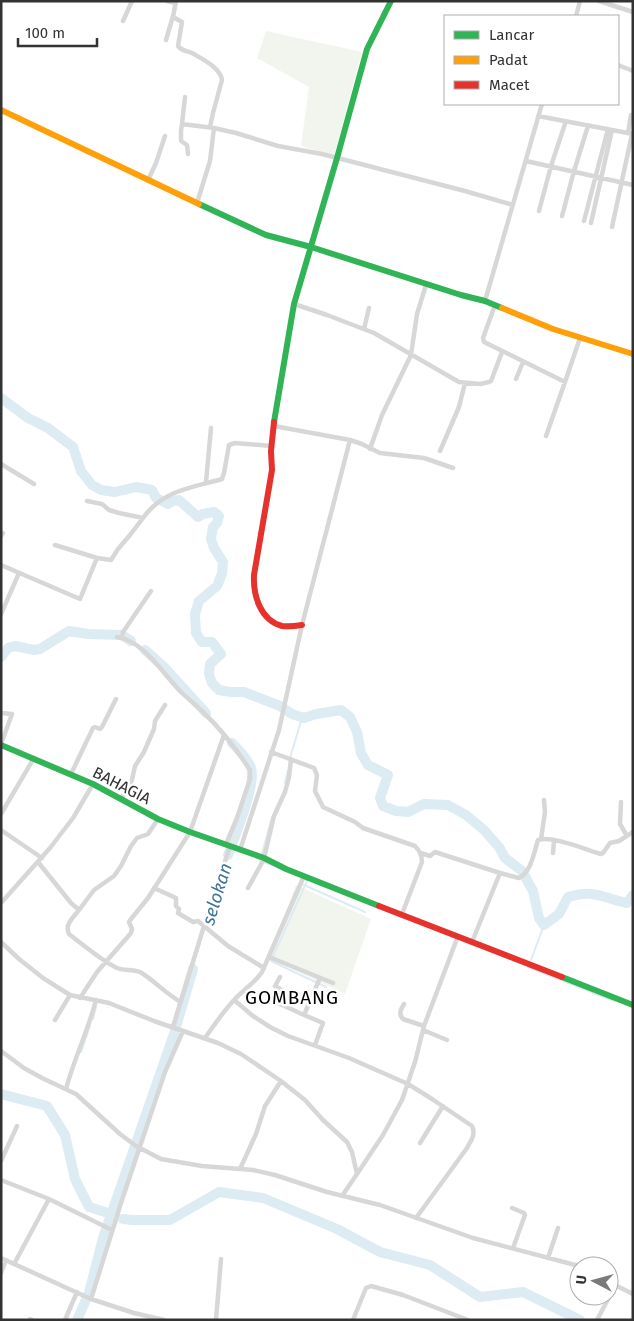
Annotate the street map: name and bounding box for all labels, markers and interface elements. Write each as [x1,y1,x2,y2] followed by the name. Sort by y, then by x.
[18,15,96,47] scale bar
[444,15,619,105] legend
[25,24,65,42] text: 100 m
[489,26,534,44] text: Lancar
[489,51,528,69] text: Padat
[489,76,530,94] text: Macet
[90,763,155,809] street label: BAHAGIA
[197,860,237,929] water label: selokan
[245,986,339,1009] district label: GOMBANG
[569,1256,619,1306] north arrow
[573,1274,590,1285] text: U

